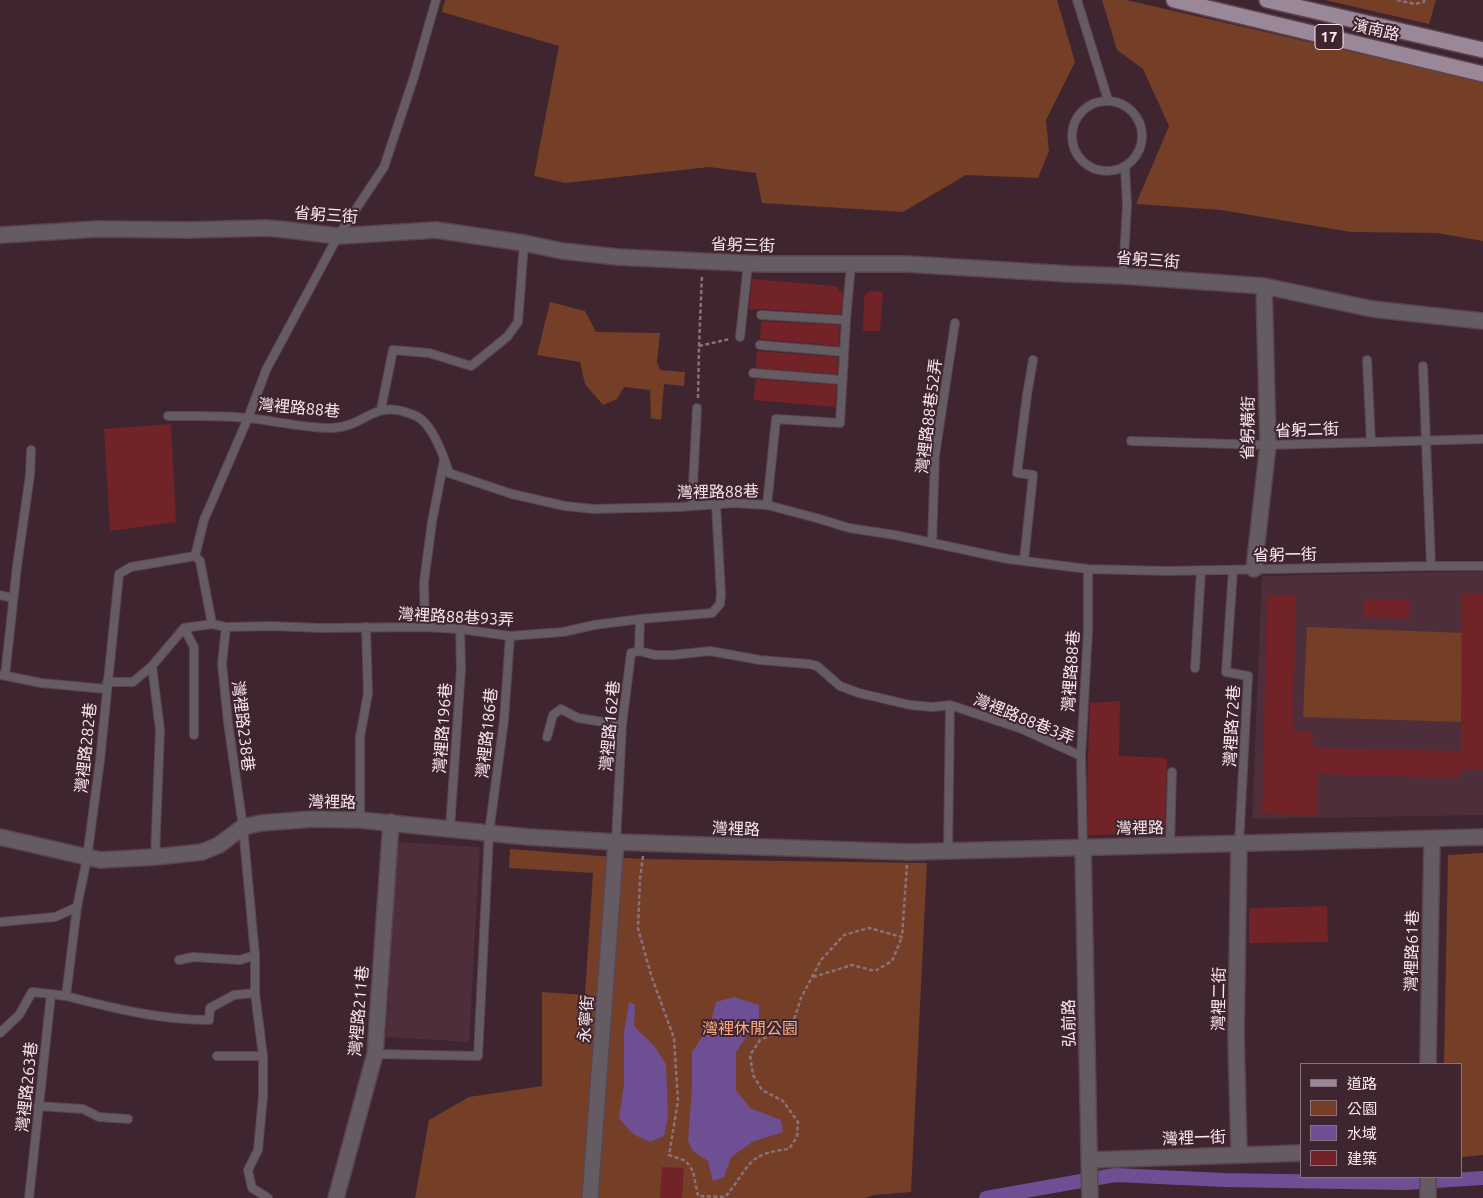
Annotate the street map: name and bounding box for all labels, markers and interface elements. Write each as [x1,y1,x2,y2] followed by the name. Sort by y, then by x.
[1350,15,1402,45] street label: 濱南路
[1315,24,1343,50] road number: 17
[293,203,359,227] street label: 省躬三街
[711,234,775,256] street label: 省躬三街
[1115,248,1181,272] street label: 省躬三街
[912,357,946,475] street label: 灣裡路88巷52弄
[257,395,341,421] street label: 灣裡路88巷
[1238,396,1258,460] street label: 省躬橫街
[1275,419,1339,441] street label: 省躬二街
[677,482,759,502] street label: 灣裡路88巷
[1253,545,1317,565] street label: 省躬一街
[398,604,514,630] street label: 灣裡路88巷93弄
[1059,629,1083,713] street label: 灣裡路88巷
[228,680,258,772] street label: 灣裡路238巷
[596,680,624,772] street label: 灣裡路162巷
[430,682,456,774] street label: 灣裡路196巷
[1220,685,1244,767] street label: 灣裡路72巷
[473,687,501,779] street label: 灣裡路186巷
[971,690,1077,748] street label: 灣裡路88巷3弄
[72,702,100,794] street label: 灣裡路282巷
[308,792,356,812] street label: 灣裡路
[1116,818,1164,838] street label: 灣裡路
[712,819,760,839] street label: 灣裡路
[1402,910,1422,992] street label: 灣裡路61巷
[345,965,373,1057] street label: 灣裡路211巷
[1209,967,1229,1031] street label: 灣裡二街
[575,994,597,1044] street label: 永寧街
[1059,999,1079,1047] street label: 弘前路
[702,1019,798,1039] park label: 灣裡休閒公園
[13,1041,41,1133] street label: 灣裡路263巷
[1300,1063,1463,1178] legend
[1347,1075,1377,1092] text: 道路
[1347,1100,1377,1117] text: 公園
[1347,1125,1377,1142] text: 水域
[1162,1127,1226,1149] street label: 灣裡一街
[1347,1150,1377,1167] text: 建築

